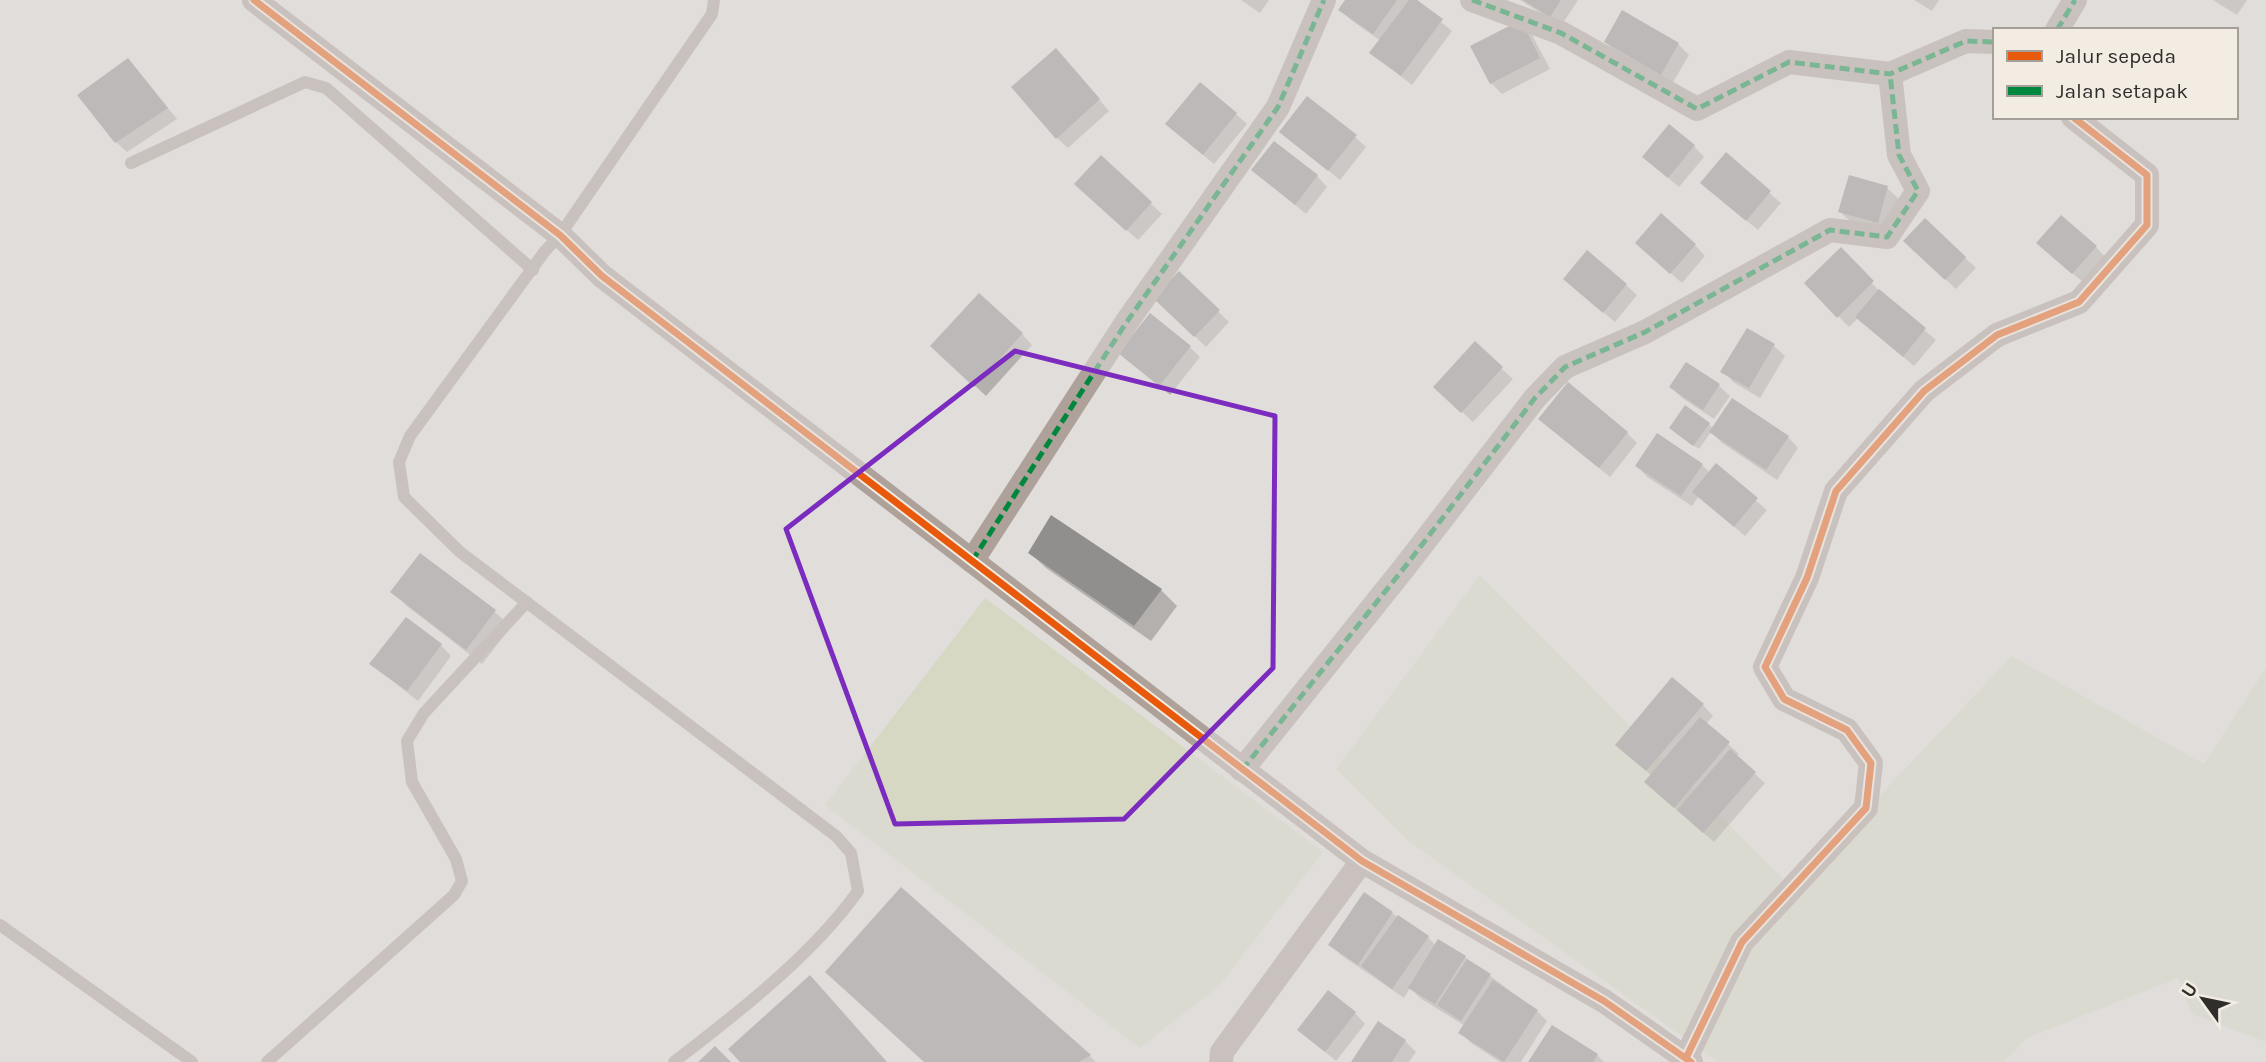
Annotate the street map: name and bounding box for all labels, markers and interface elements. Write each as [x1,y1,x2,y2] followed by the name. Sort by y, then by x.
[1993,28,2238,119] legend
[2056,44,2176,68] text: Jalur sepeda
[2056,79,2188,103] text: Jalan setapak
[2168,964,2238,1034] north arrow
[2177,979,2202,1002] text: U

